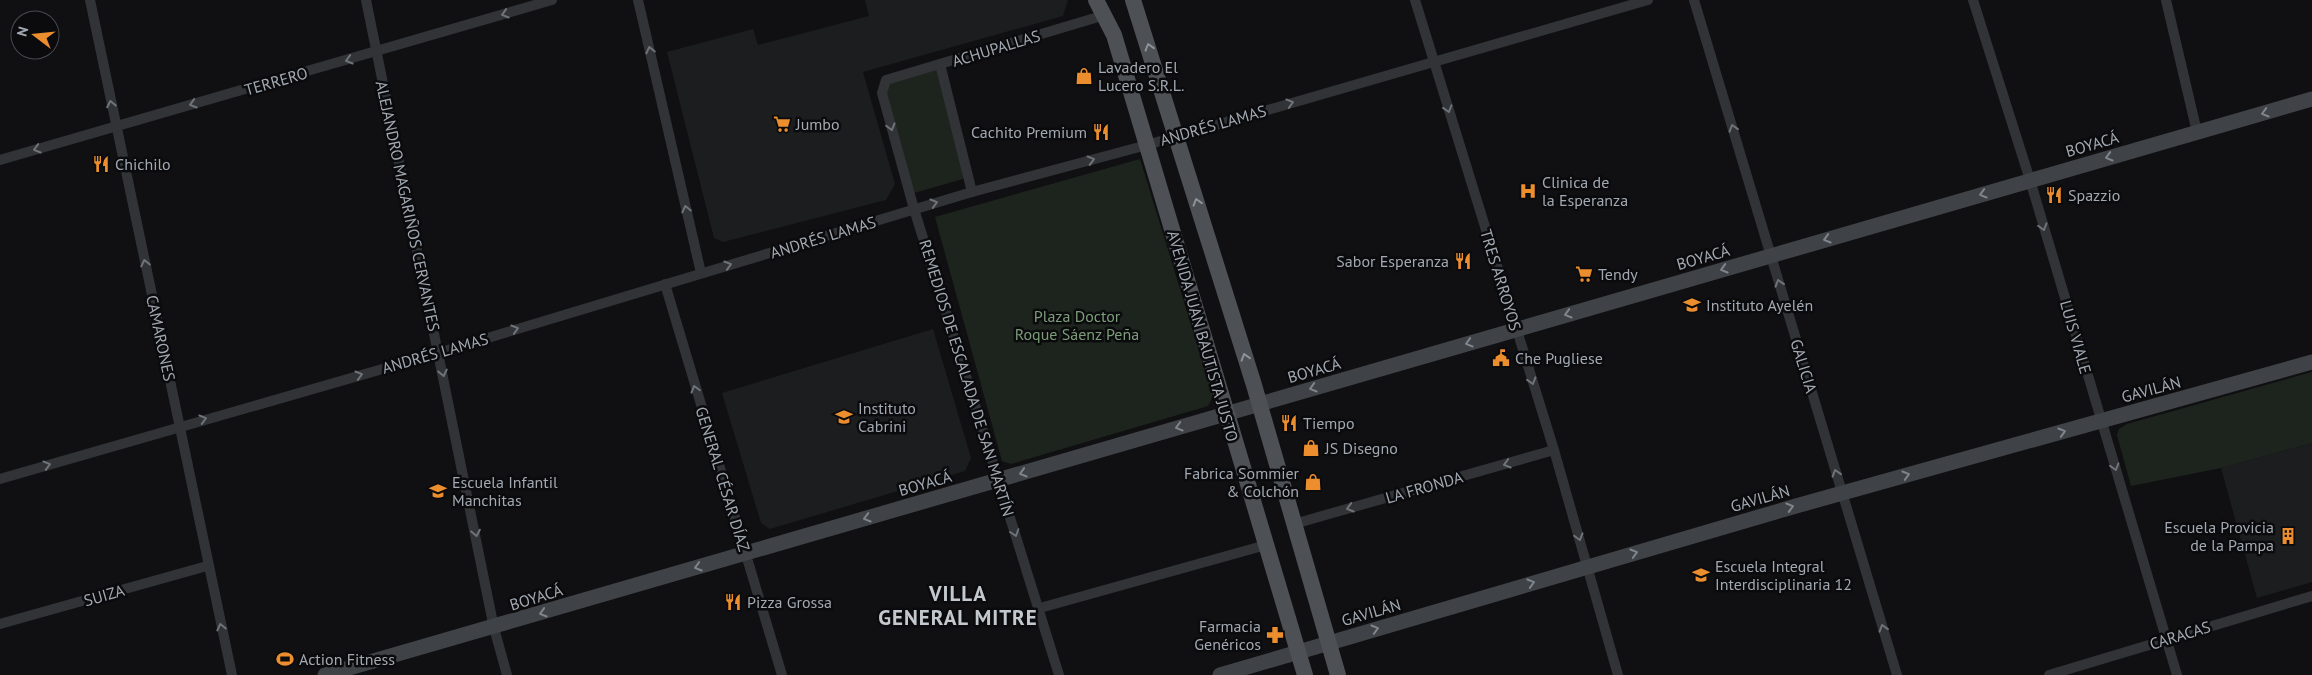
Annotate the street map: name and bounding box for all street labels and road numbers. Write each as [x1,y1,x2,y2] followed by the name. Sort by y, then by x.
[950,25,1042,71] street label: ACHUPALLAS
[242,62,310,100] street label: TERRERO
[372,79,444,333] street label: ALEJANDRO MAGARIÑOS CERVANTES
[1158,100,1268,150] street label: ANDRÉS LAMAS
[2063,127,2122,161] street label: BOYACÁ
[768,211,878,263] street label: ANDRÉS LAMAS
[1476,227,1526,333] street label: TRES ARROYOS
[1163,228,1243,444] street label: AVENIDA JUAN BAUTISTA JUSTO
[915,237,1019,519] street label: REMEDIOS DE ESCALADA DE SAN MARTÍN
[1674,240,1733,274] street label: BOYACÁ
[142,293,180,383] street label: CAMARONES
[2056,298,2096,376] street label: LUIS VIALE
[380,328,490,378] street label: ANDRÉS LAMAS
[1786,337,1822,396] street label: GALICIA
[1285,353,1344,387] street label: BOYACÁ
[2119,371,2183,407] street label: GAVILÁN
[691,404,755,554] street label: GENERAL CÉSAR DÍAZ
[896,466,955,500] street label: BOYACÁ
[1383,466,1466,508] street label: LA FRONDA
[1728,480,1792,516] street label: GAVILÁN
[507,579,566,615] street label: BOYACÁ
[81,580,127,610] street label: SUIZA
[1339,594,1403,630] street label: GAVILÁN
[2147,616,2213,654] street label: CARACAS

